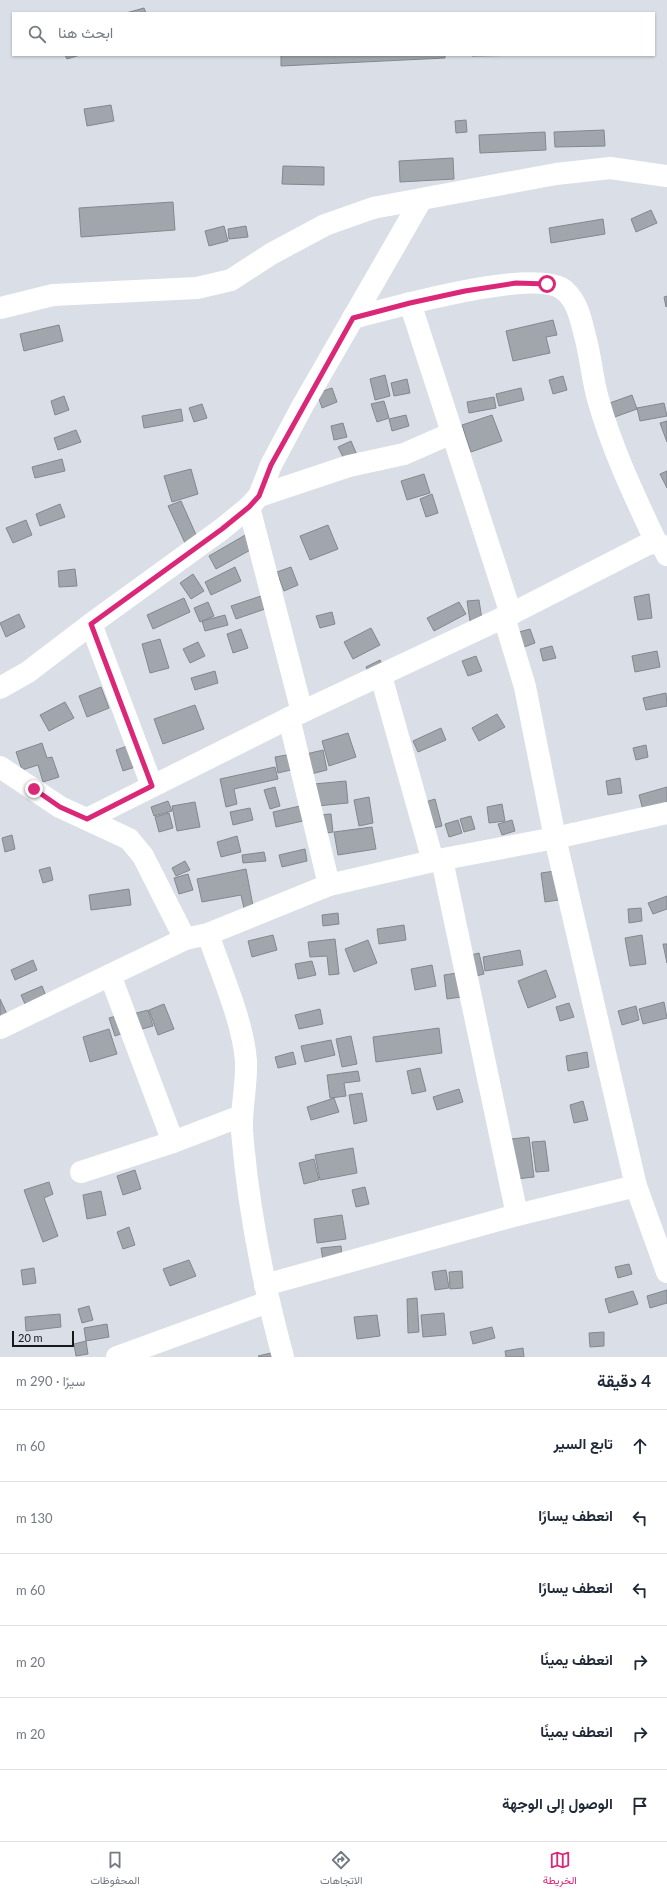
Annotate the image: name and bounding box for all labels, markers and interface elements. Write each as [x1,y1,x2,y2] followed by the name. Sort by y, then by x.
[12,12,655,56] search box
[26,23,48,45] icon: search
[58,23,113,41] text: ابحث هنا
[538,275,556,293] route start
[25,780,43,798] route end
[12,1329,74,1348] scale bar
[18,1331,43,1344] text: 20 m
[597,1370,651,1391] text: 4 دقيقة
[16,1373,85,1389] text: سيرًا · 290 m
[553,1434,613,1452] text: تابع السير
[629,1435,651,1457] icon: ahead
[16,1438,45,1454] text: 60 m
[538,1506,613,1524] text: انعطف يسارًا
[629,1507,651,1529] icon: left
[16,1510,53,1526] text: 130 m
[538,1578,613,1596] text: انعطف يسارًا
[629,1579,651,1601] icon: left
[16,1582,45,1598] text: 60 m
[540,1650,613,1668] text: انعطف يمينًا
[629,1651,651,1673] icon: right
[16,1654,45,1670] text: 20 m
[540,1722,613,1740] text: انعطف يمينًا
[629,1723,651,1745] icon: right
[16,1726,45,1742] text: 20 m
[502,1794,613,1812] text: الوصول إلى الوجهة
[629,1795,651,1817] icon: arrive
[90,1849,140,1890] tab: المحفوظات
[320,1849,363,1890] tab: الاتجاهات
[543,1849,577,1890] tab: الخريطة

